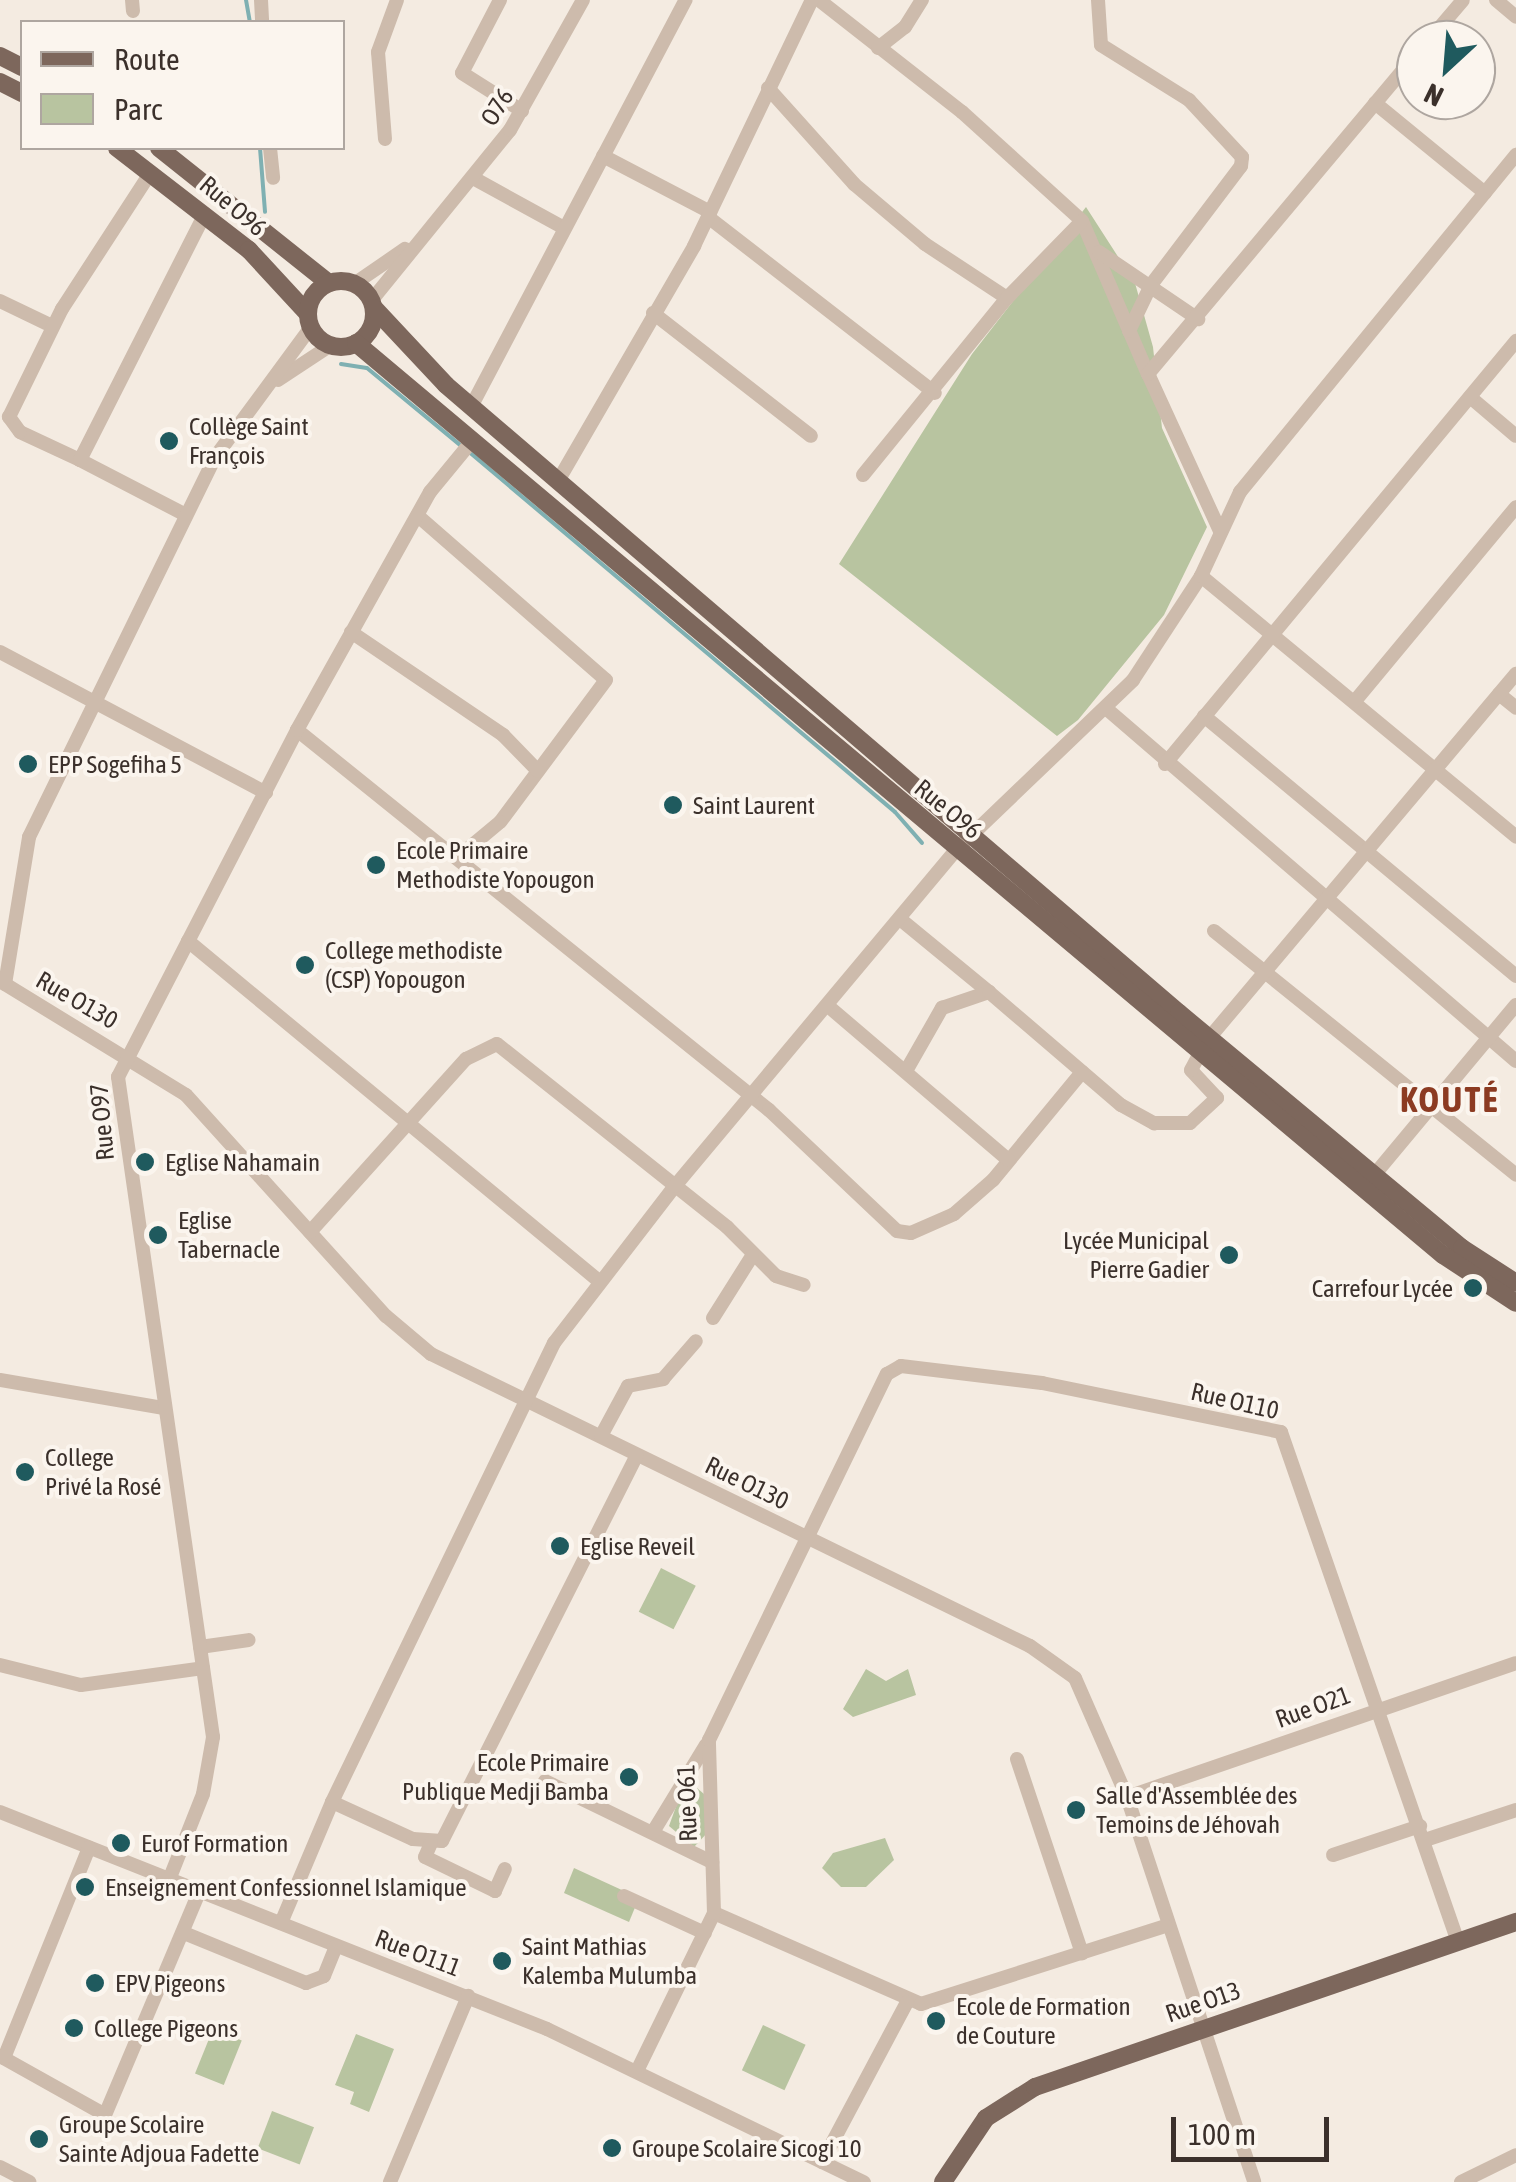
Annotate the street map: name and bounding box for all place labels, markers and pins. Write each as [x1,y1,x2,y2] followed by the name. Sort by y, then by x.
[189,412,309,471] place label: Collège Saint François
[158,430,180,452] marker: Collège Saint François
[48,749,182,779] place label: EPP Sogefiha 5
[17,753,39,775] marker: EPP Sogefiha 5
[693,790,815,820] place label: Saint Laurent
[662,794,684,816] marker: Saint Laurent
[396,836,594,895] place label: Ecole Primaire Methodiste Yopougon
[365,854,387,876] marker: Ecole Primaire Methodiste Yopougon
[325,936,503,995] place label: College methodiste (CSP) Yopougon
[294,954,316,976] marker: College methodiste (CSP) Yopougon
[165,1147,320,1177] place label: Eglise Nahamain
[134,1151,156,1173] marker: Eglise Nahamain
[178,1206,280,1265] place label: Eglise Tabernacle
[147,1224,169,1246] marker: Eglise Tabernacle
[1063,1226,1209,1285] place label: Lycée Municipal Pierre Gadier
[1218,1244,1240,1266] marker: Lycée Municipal Pierre Gadier
[1312,1273,1453,1303] place label: Carrefour Lycée
[1462,1277,1484,1299] marker: Carrefour Lycée
[45,1443,161,1502] place label: College Privé la Rosé
[14,1461,36,1483] marker: College Privé la Rosé
[580,1531,695,1561] place label: Eglise Reveil
[549,1535,571,1557] marker: Eglise Reveil
[402,1748,609,1807] place label: Ecole Primaire Publique Medji Bamba
[618,1766,640,1788] marker: Ecole Primaire Publique Medji Bamba
[1096,1781,1297,1840] place label: Salle d'Assemblée des Temoins de Jéhovah
[1065,1799,1087,1821] marker: Salle d'Assemblée des Temoins de Jéhovah
[141,1828,288,1858] place label: Eurof Formation
[110,1832,132,1854] marker: Eurof Formation
[105,1872,467,1902] place label: Enseignement Confessionnel Islamique
[74,1876,96,1898] marker: Enseignement Confessionnel Islamique
[522,1932,697,1991] place label: Saint Mathias Kalemba Mulumba
[491,1950,513,1972] marker: Saint Mathias Kalemba Mulumba
[115,1968,225,1998] place label: EPV Pigeons
[84,1972,106,1994] marker: EPV Pigeons
[956,1992,1131,2051] place label: Ecole de Formation de Couture
[925,2010,947,2032] marker: Ecole de Formation de Couture
[94,2013,238,2043] place label: College Pigeons
[63,2017,85,2039] marker: College Pigeons
[59,2110,259,2169] place label: Groupe Scolaire Sainte Adjoua Fadette
[28,2128,50,2150] marker: Groupe Scolaire Sainte Adjoua Fadette
[632,2133,861,2163] place label: Groupe Scolaire Sicogi 10
[601,2137,623,2159] marker: Groupe Scolaire Sicogi 10

